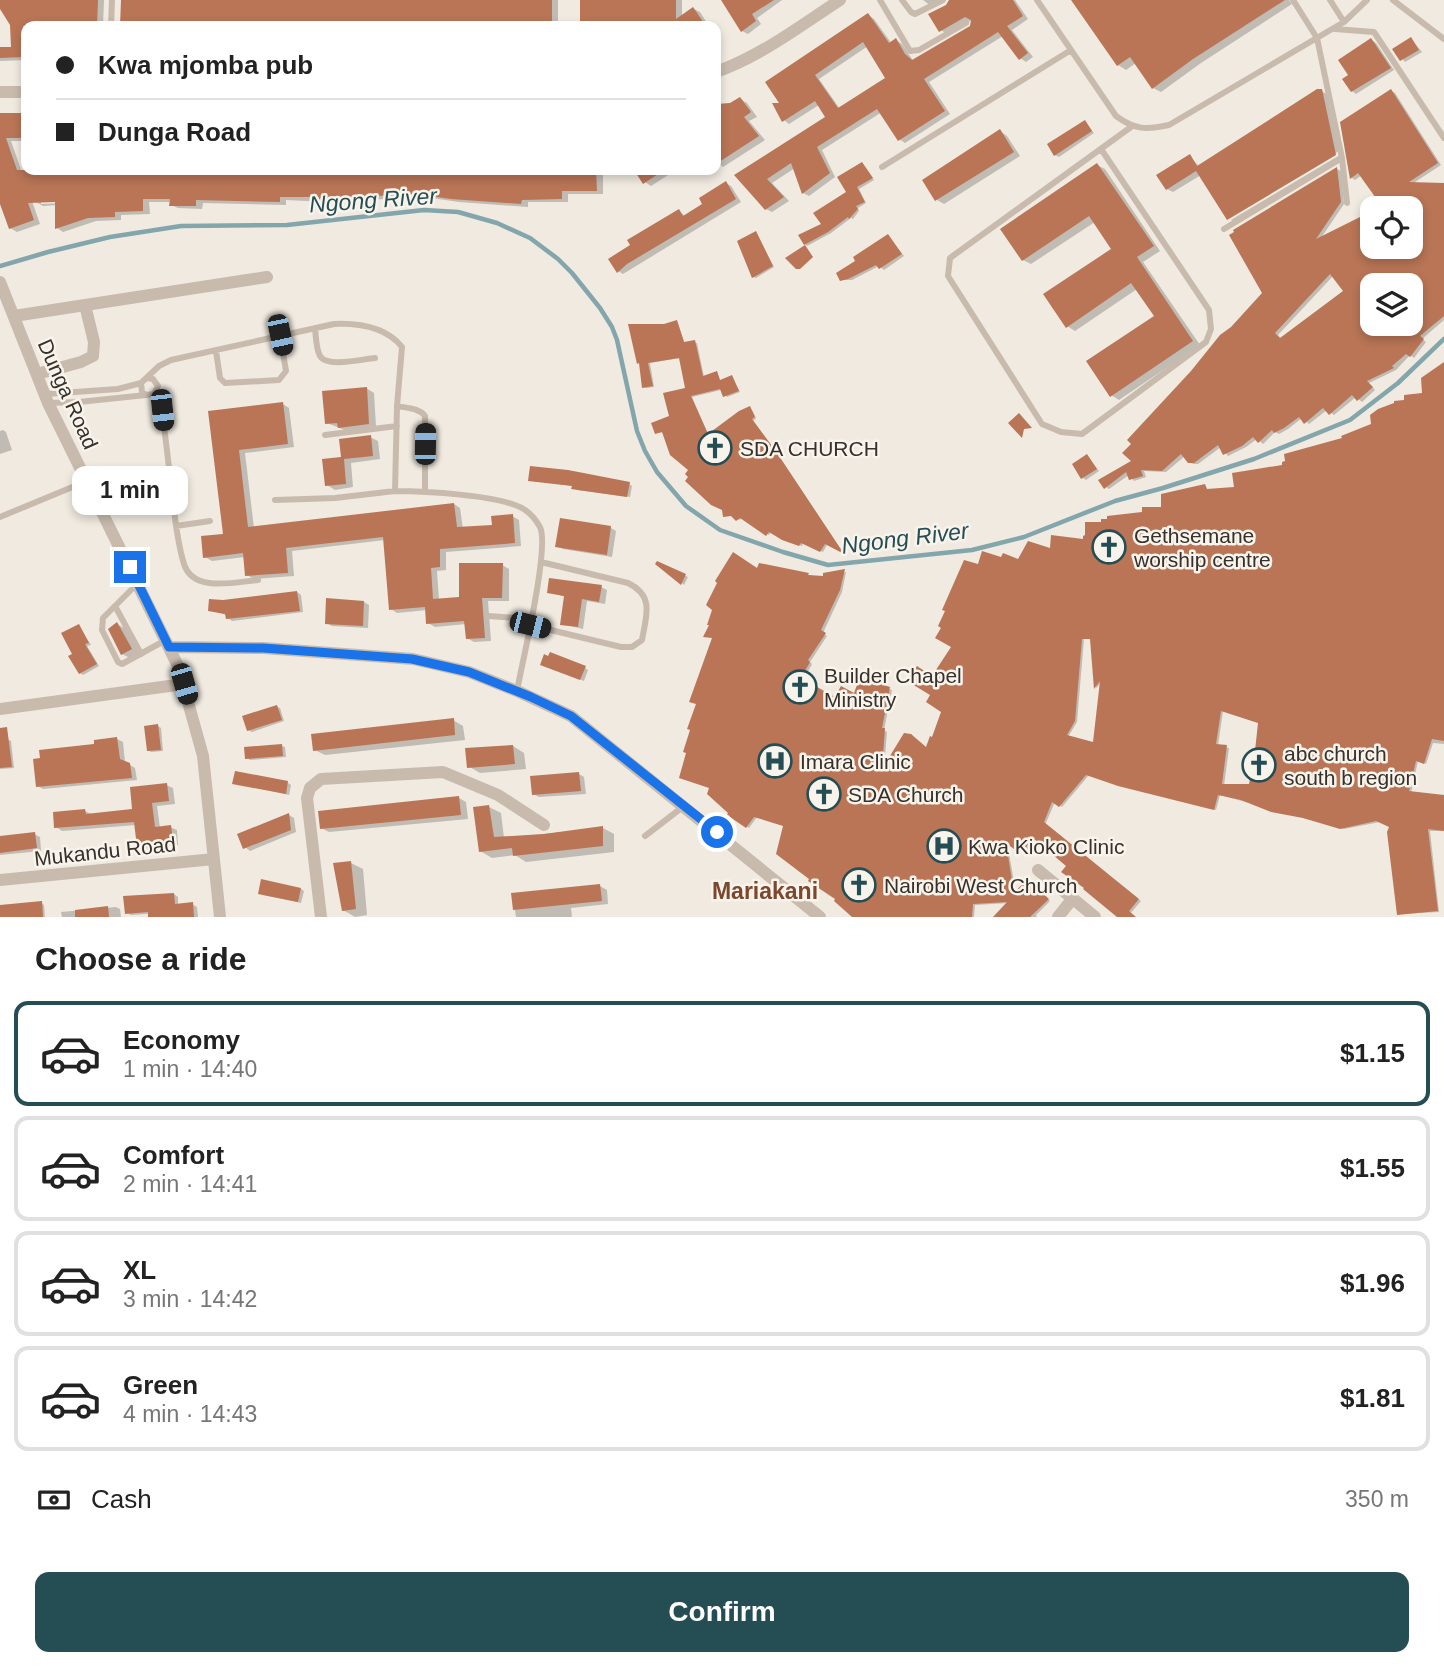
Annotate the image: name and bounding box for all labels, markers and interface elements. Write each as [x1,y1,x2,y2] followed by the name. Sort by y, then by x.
[98,50,313,80] text: Kwa mjomba pub
[98,117,251,147] text: Dunga Road
[308,182,439,217] water label: Ngong River
[1360,196,1423,336] map controls
[1360,196,1423,259] button: locate
[1360,273,1423,336] button: layers
[266,312,295,358] car
[34,335,102,453] street label: Dunga Road
[150,388,175,432] car
[415,423,436,465] car
[696,429,734,467] church icon: SDA CHURCH
[740,437,879,460] place label: SDA CHURCH
[72,466,188,514] callout: 1 min
[100,477,160,503] text: 1 min
[840,517,971,559] water label: Ngong River
[1133,524,1271,571] place label: Gethsemane worship centre
[1090,528,1128,566] church icon: Gethsemane worship centre
[114,551,146,583] route end
[508,610,553,640] car
[169,661,200,707] car
[824,664,962,711] place label: Builder Chapel Ministry
[781,668,819,706] church icon: Builder Chapel Ministry
[756,742,794,780] hospital icon: Imara Clinic
[1284,742,1417,789] place label: abc church south b region
[1240,746,1278,784] church icon: abc church south b region
[800,750,911,773] place label: Imara Clinic
[805,775,843,813] church icon: SDA Church
[848,783,964,806] place label: SDA Church
[701,816,733,848] route start
[925,827,963,865] hospital icon: Kwa Kioko Clinic
[33,832,177,870] street label: Mukandu Road
[968,835,1124,858] place label: Kwa Kioko Clinic
[840,866,878,904] church icon: Nairobi West Church
[884,874,1077,897] place label: Nairobi West Church
[712,878,818,904] district label: Mariakani
[35,941,247,977] text: Choose a ride
[39,1022,102,1085] icon: car
[123,1025,240,1055] text: Economy
[1340,1038,1405,1068] text: $1.15
[123,1056,257,1082] text: 1 min · 14:40
[39,1137,102,1200] icon: car
[123,1140,224,1170] text: Comfort
[1340,1153,1405,1183] text: $1.55
[123,1171,257,1197] text: 2 min · 14:41
[39,1252,102,1315] icon: car
[123,1255,156,1285] text: XL
[1340,1268,1405,1298] text: $1.96
[123,1286,257,1312] text: 3 min · 14:42
[39,1367,102,1430] icon: car
[123,1370,198,1400] text: Green
[1340,1383,1405,1413] text: $1.81
[123,1401,257,1427] text: 4 min · 14:43
[35,1481,73,1519] icon: cash
[91,1484,152,1514] text: Cash
[1345,1486,1409,1512] text: 350 m
[35,1572,1409,1652] button: Confirm

